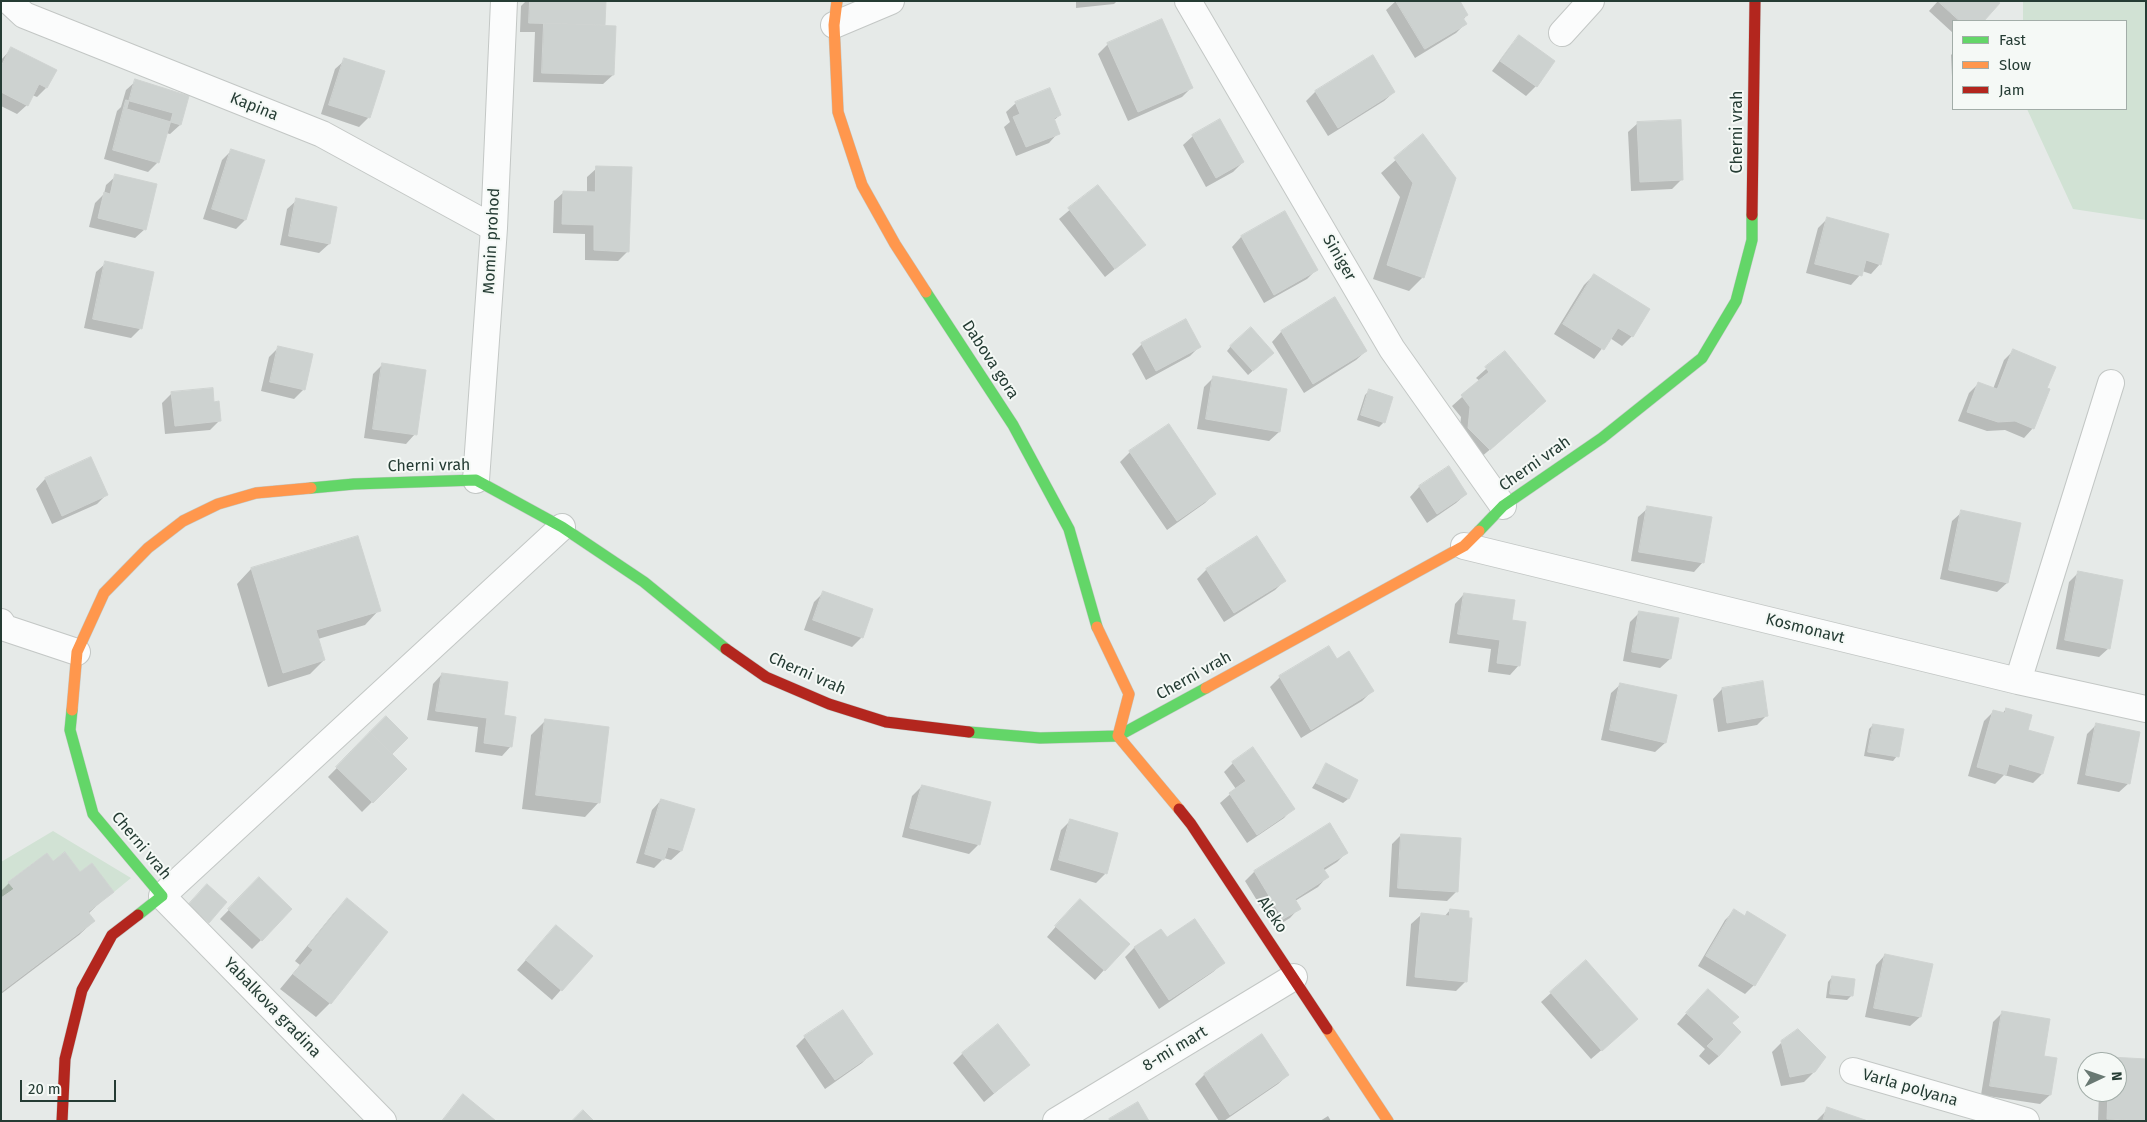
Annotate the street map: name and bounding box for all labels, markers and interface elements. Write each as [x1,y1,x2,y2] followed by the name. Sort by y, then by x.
[1952,20,2127,110] legend
[1999,31,2026,49] text: Fast
[1999,56,2031,74] text: Slow
[1999,81,2025,99] text: Jam
[227,89,281,125] street label: Kapina
[1728,91,1748,173] street label: Cherni vrah
[480,187,504,295] street label: Momin prohod
[1318,232,1360,284] street label: Siniger
[957,317,1023,403] street label: Dabova gora
[1496,432,1574,496] street label: Cherni vrah
[387,456,471,476] street label: Cherni vrah
[1764,610,1846,648] street label: Kosmonavt
[765,648,849,700] street label: Cherni vrah
[1153,648,1235,704] street label: Cherni vrah
[107,808,175,884] street label: Cherni vrah
[1253,893,1291,937] street label: Aleko
[219,954,325,1062] street label: Yabalkova gradina
[1139,1022,1211,1076] street label: 8-mi mart
[2077,1052,2127,1102] north arrow
[1860,1065,1960,1111] street label: Varla polyana
[22,1070,119,1102] scale bar
[2108,1071,2125,1081] text: N
[28,1080,61,1098] text: 20 m

